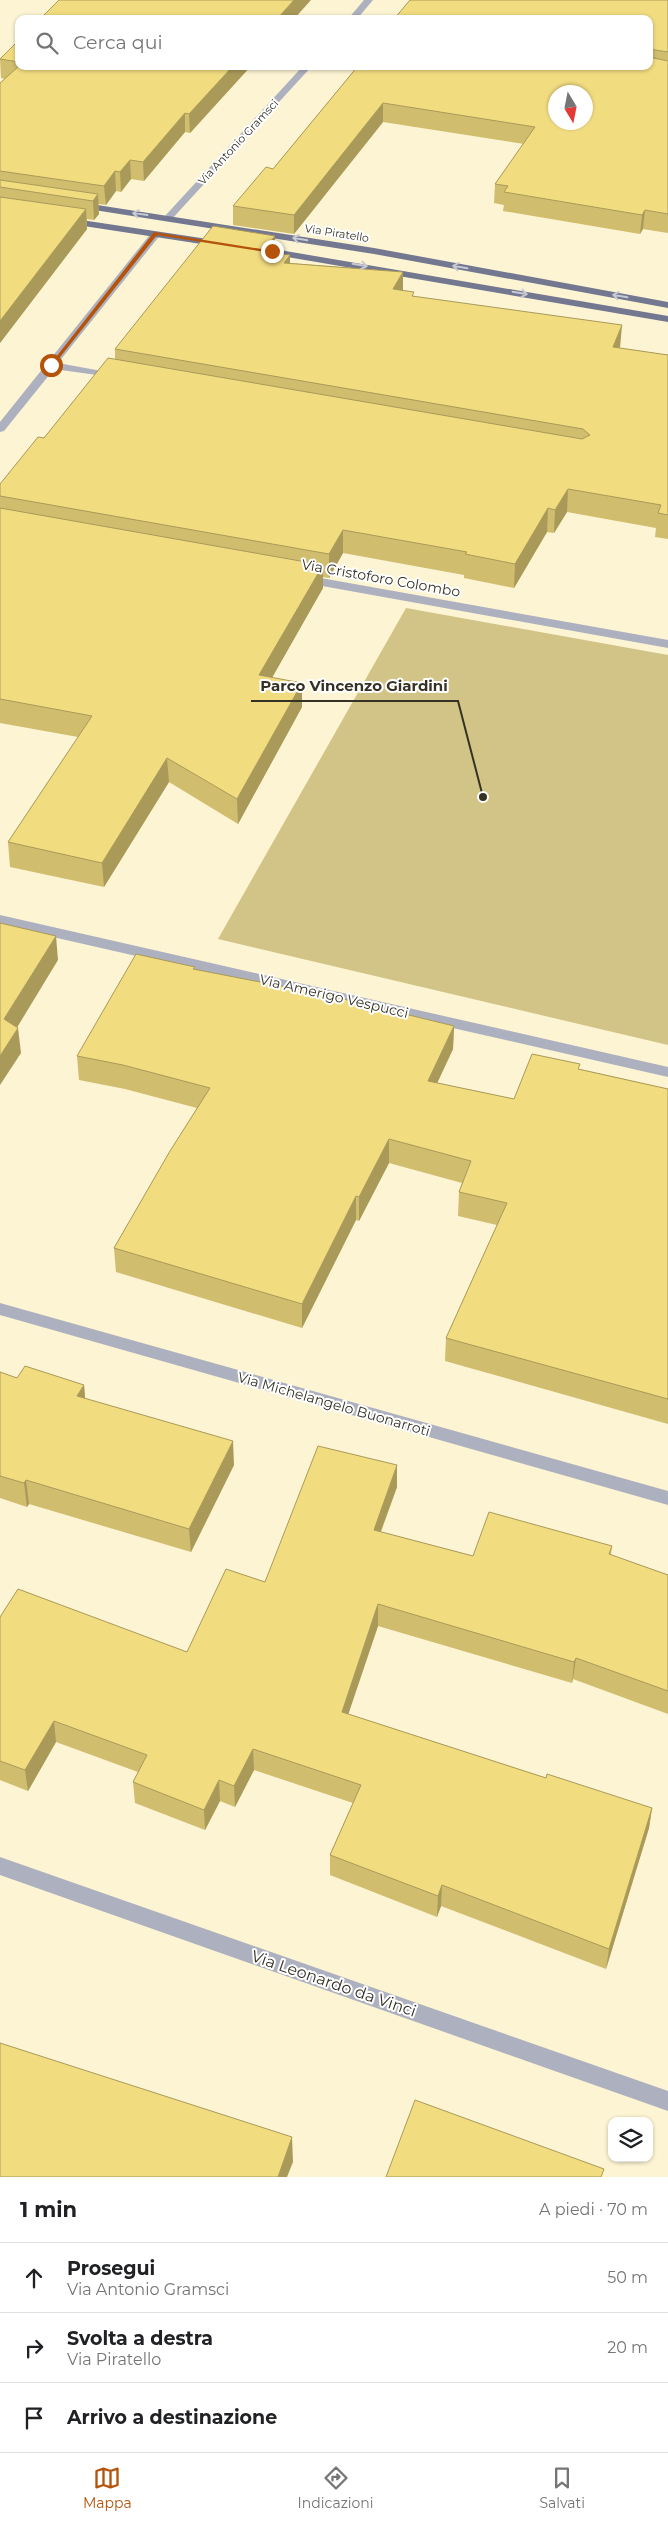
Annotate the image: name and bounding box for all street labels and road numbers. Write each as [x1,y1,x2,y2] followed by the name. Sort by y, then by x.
[195,96,281,188] street label: Via Antonio Gramsci
[304,221,370,245] street label: Via Piratello
[300,555,462,601] street label: Via Cristoforo Colombo
[258,970,410,1022] street label: Via Amerigo Vespucci
[236,1368,432,1440] street label: Via Michelangelo Buonarroti
[249,1946,419,2021] street label: Via Leonardo da Vinci

